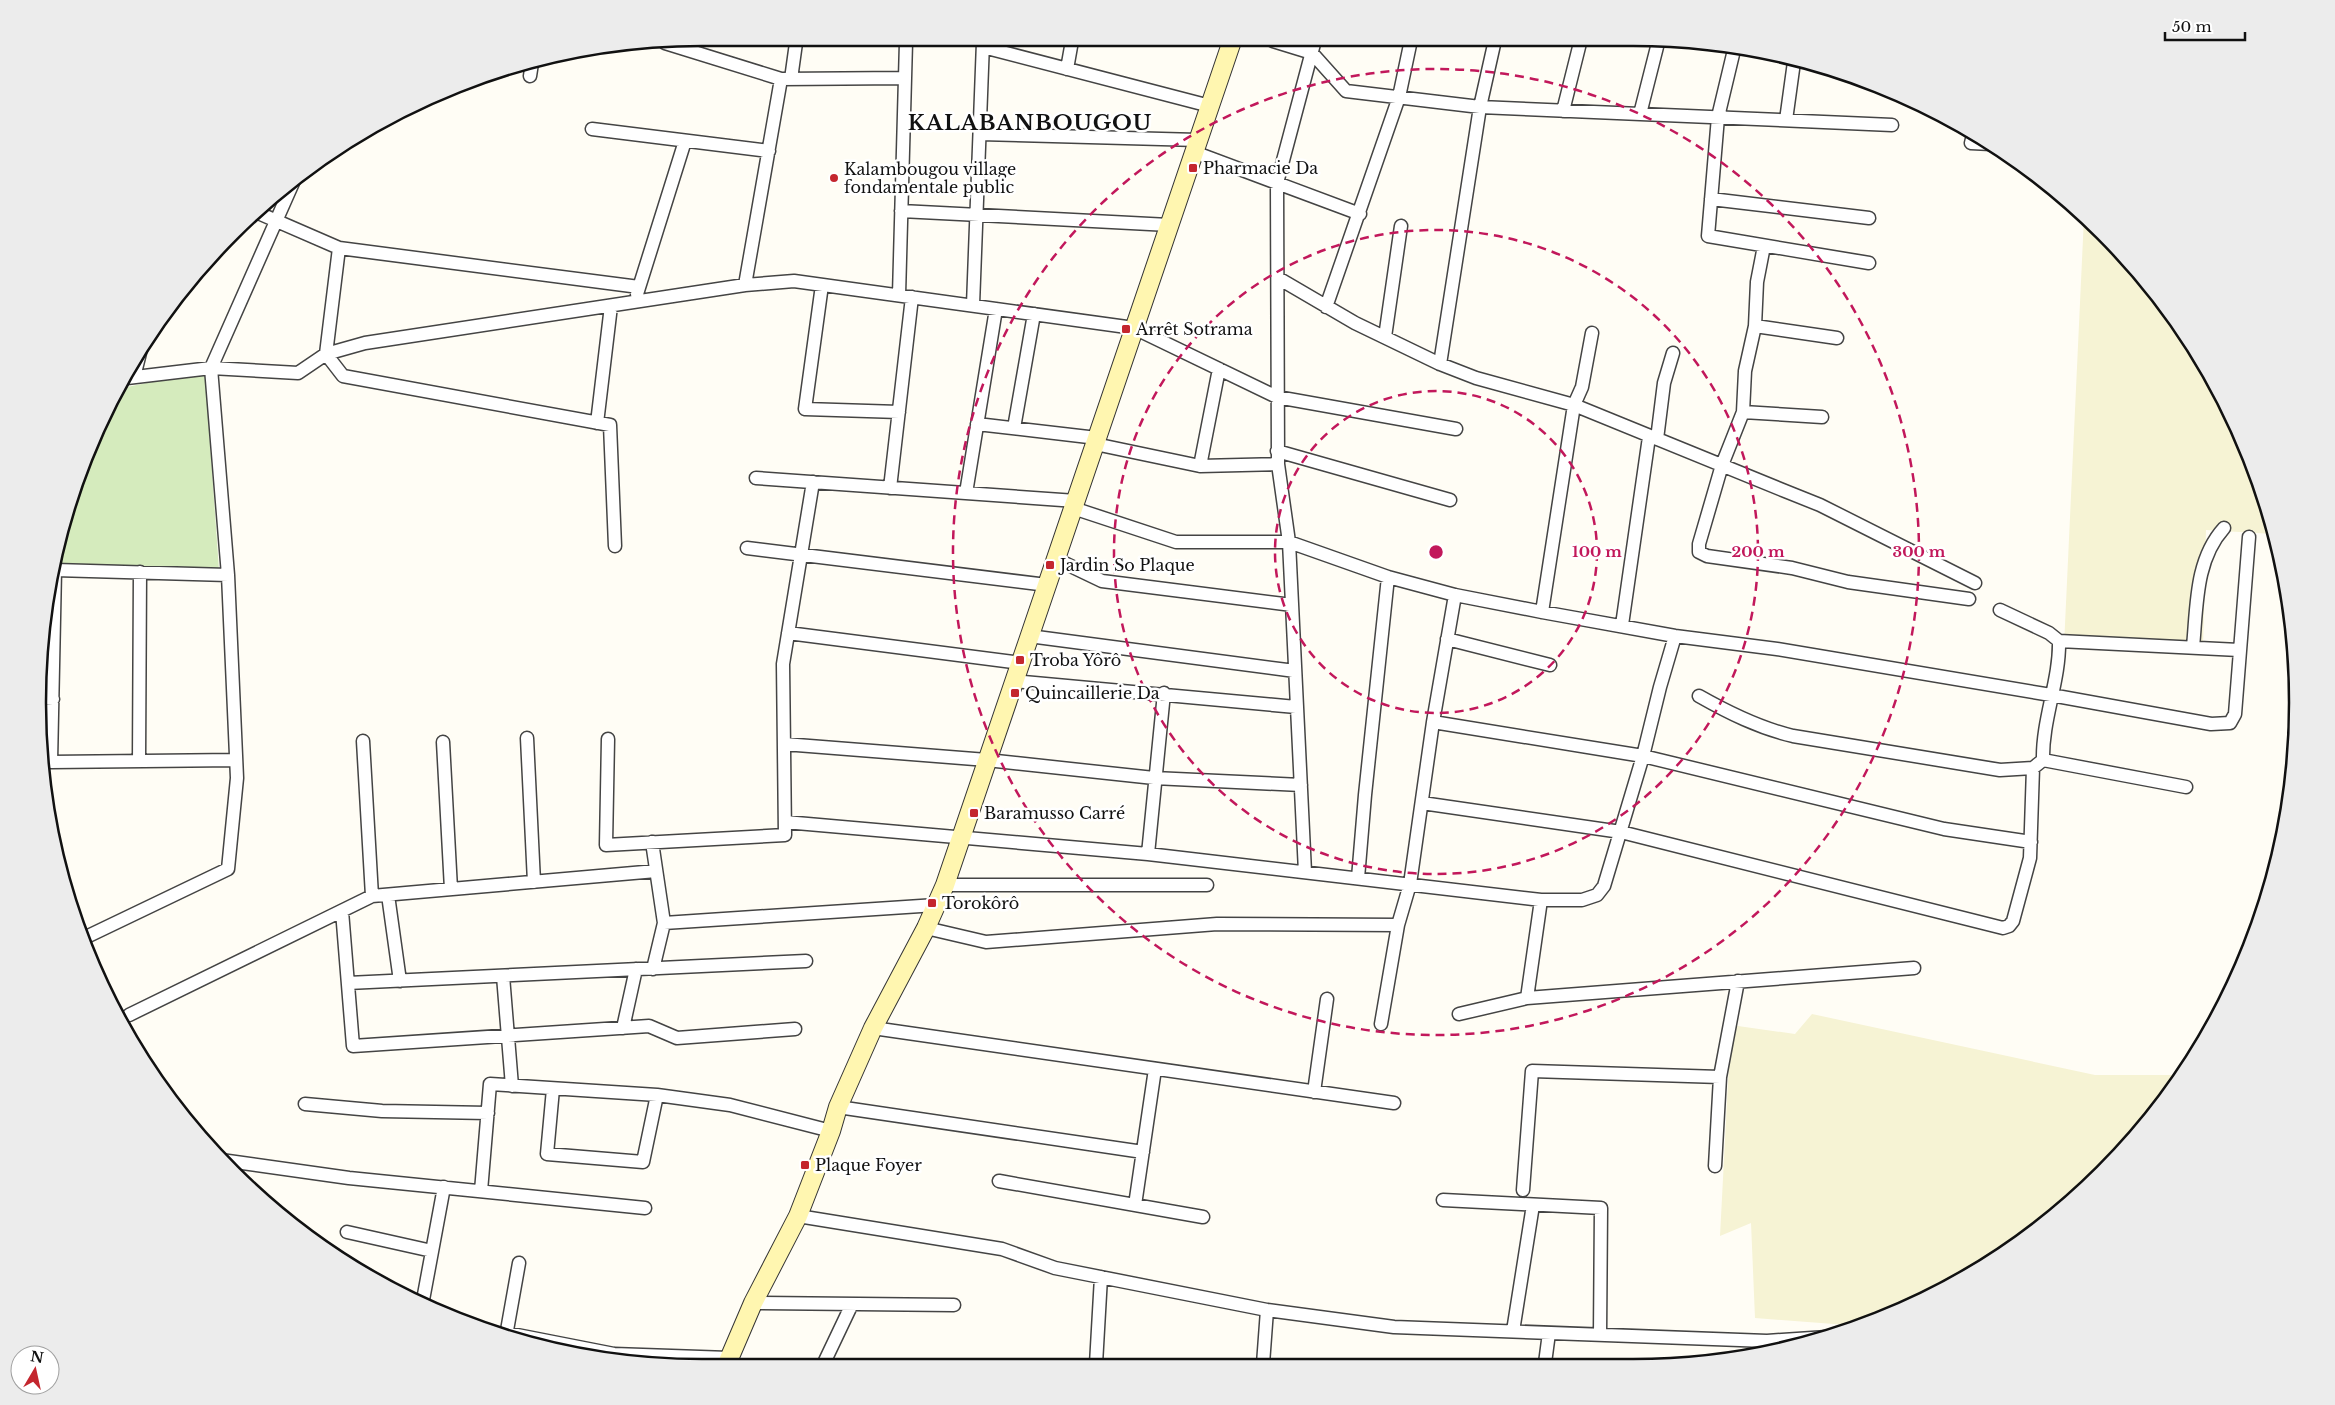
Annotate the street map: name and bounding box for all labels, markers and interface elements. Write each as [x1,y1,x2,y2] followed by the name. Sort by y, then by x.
[2165,10,2245,42] scale bar
[2172,17,2212,36] text: 50 m
[908,110,1152,136] district label: KALABANBOUGOU
[1203,158,1318,178] place label: Pharmacie Da
[844,159,1016,197] place label: Kalambougou village fondamentale public
[1187,162,1199,174] marker: Pharmacie Da
[828,172,840,184] marker: Kalambougou village fondamentale public
[1135,319,1253,339] place label: Arrêt Sotrama
[1120,323,1132,335] marker: Arrêt Sotrama
[1572,542,1622,561] text: 100 m
[1732,542,1785,561] text: 200 m
[1893,542,1946,561] text: 300 m
[1427,543,1445,561] centre of rings
[1058,555,1195,575] place label: Jardin So Plaque
[1044,559,1056,571] marker: Jardin So Plaque
[1030,650,1121,670] place label: Troba Yôrô
[1014,654,1026,666] marker: Troba Yôrô
[1025,683,1160,703] place label: Quincaillerie Da
[1009,687,1021,699] marker: Quincaillerie Da
[984,803,1125,823] place label: Baramusso Carré
[968,807,980,819] marker: Baramusso Carré
[942,893,1019,913] place label: Torokôrô
[926,897,938,909] marker: Torokôrô
[815,1155,922,1175] place label: Plaque Foyer
[799,1159,811,1171] marker: Plaque Foyer
[10,1345,60,1395] north arrow
[29,1347,45,1367] text: N

